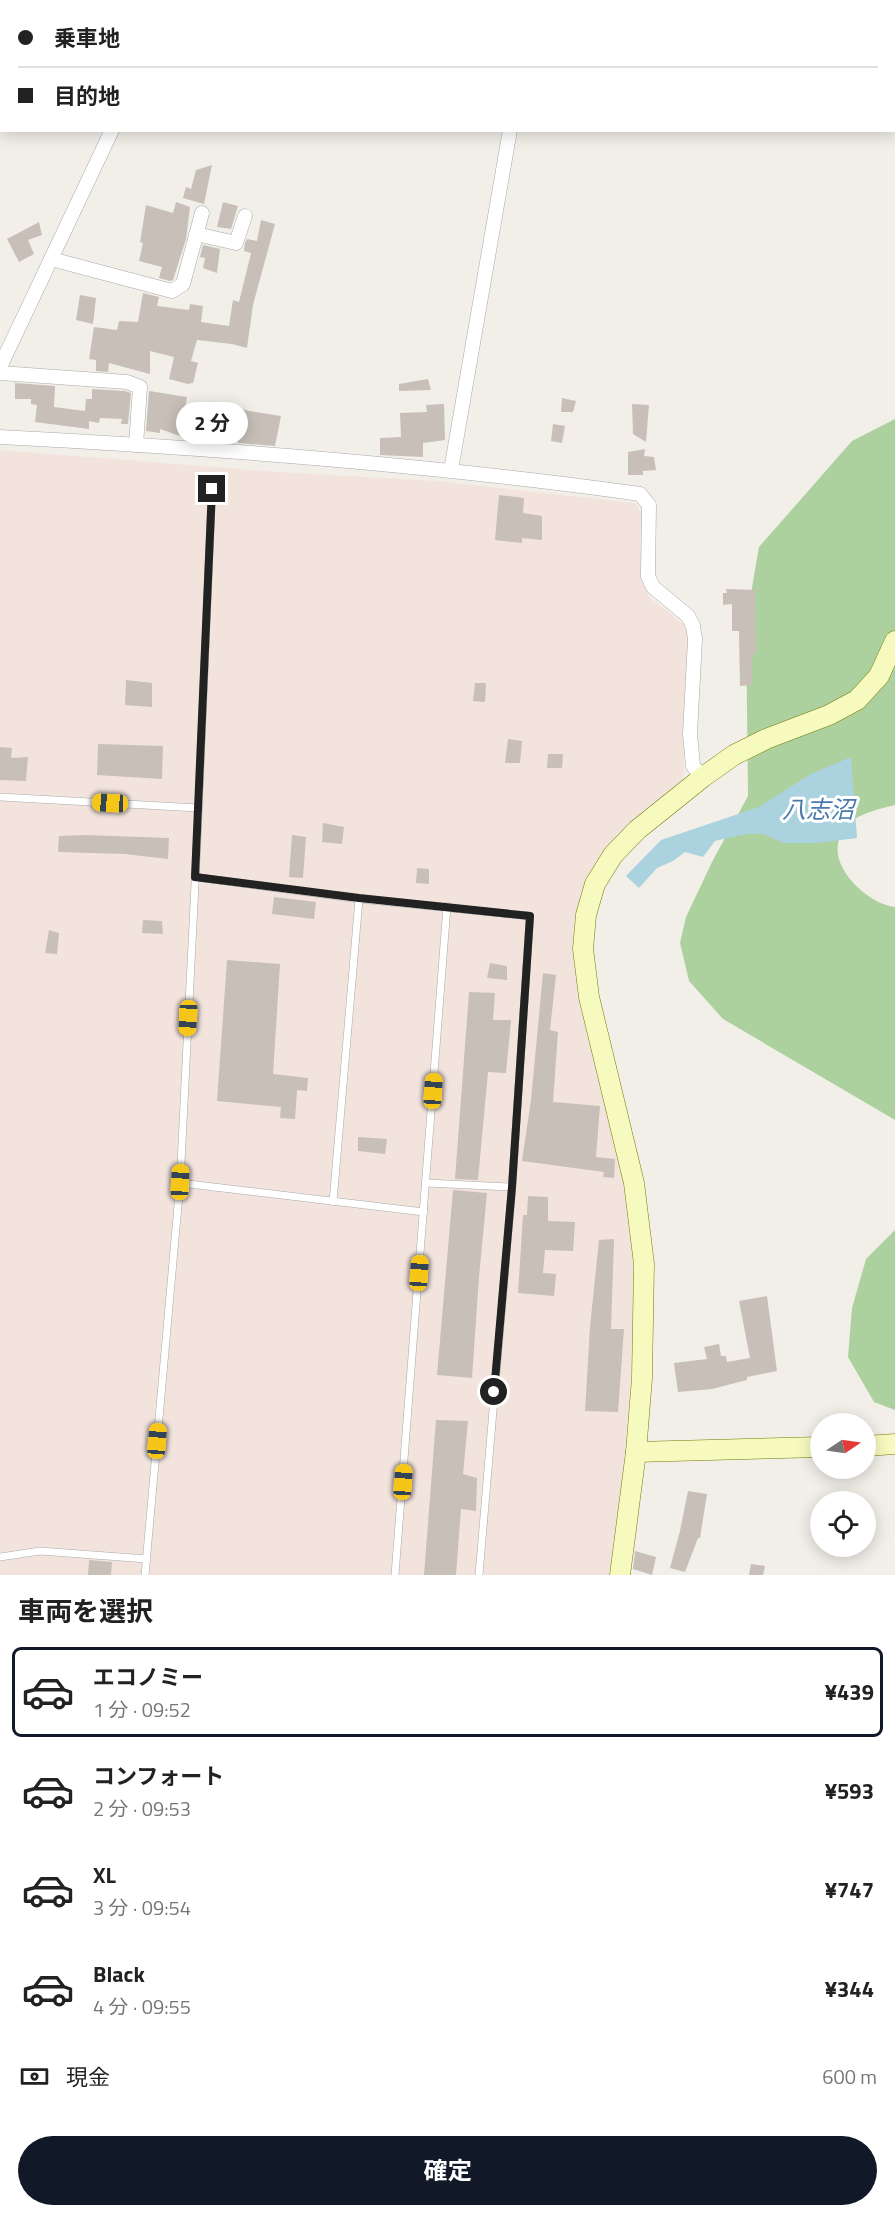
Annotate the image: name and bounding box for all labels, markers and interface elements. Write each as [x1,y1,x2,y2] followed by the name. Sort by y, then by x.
[54,21,120,55] text: 乗車地
[54,79,120,113] text: 目的地
[176,402,248,444] callout: 2 分
[194,407,230,438] text: 2 分
[198,475,225,502] route end
[782,791,857,827] water label: 八志沼
[92,793,128,813] car
[178,1000,198,1036] car
[423,1072,443,1110] car
[170,1164,190,1200] car
[409,1254,429,1292] car
[480,1378,507,1405] route start
[810,1413,876,1479] north arrow
[810,1413,876,1557] map controls
[146,1422,168,1460] car
[393,1463,413,1501] car
[810,1491,876,1557] button: locate
[18,1590,153,1631] text: 車両を選択
[93,1660,203,1694] text: エコノミー
[21,1665,75,1719] icon: car
[825,1675,874,1709] text: ¥439
[93,1694,191,1725] text: 1 分 · 09:52
[93,1759,224,1793] text: コンフォート
[21,1764,75,1818] icon: car
[825,1774,874,1808] text: ¥593
[93,1793,191,1824] text: 2 分 · 09:53
[93,1858,116,1892] text: XL
[21,1863,75,1917] icon: car
[825,1873,874,1907] text: ¥747
[93,1892,191,1923] text: 3 分 · 09:54
[93,1957,145,1991] text: Black
[21,1962,75,2016] icon: car
[825,1972,874,2006] text: ¥344
[93,1991,191,2022] text: 4 分 · 09:55
[18,2060,51,2093] icon: cash
[66,2060,110,2094] text: 現金
[822,2061,877,2092] text: 600 m
[18,2136,877,2205] button: 確定

